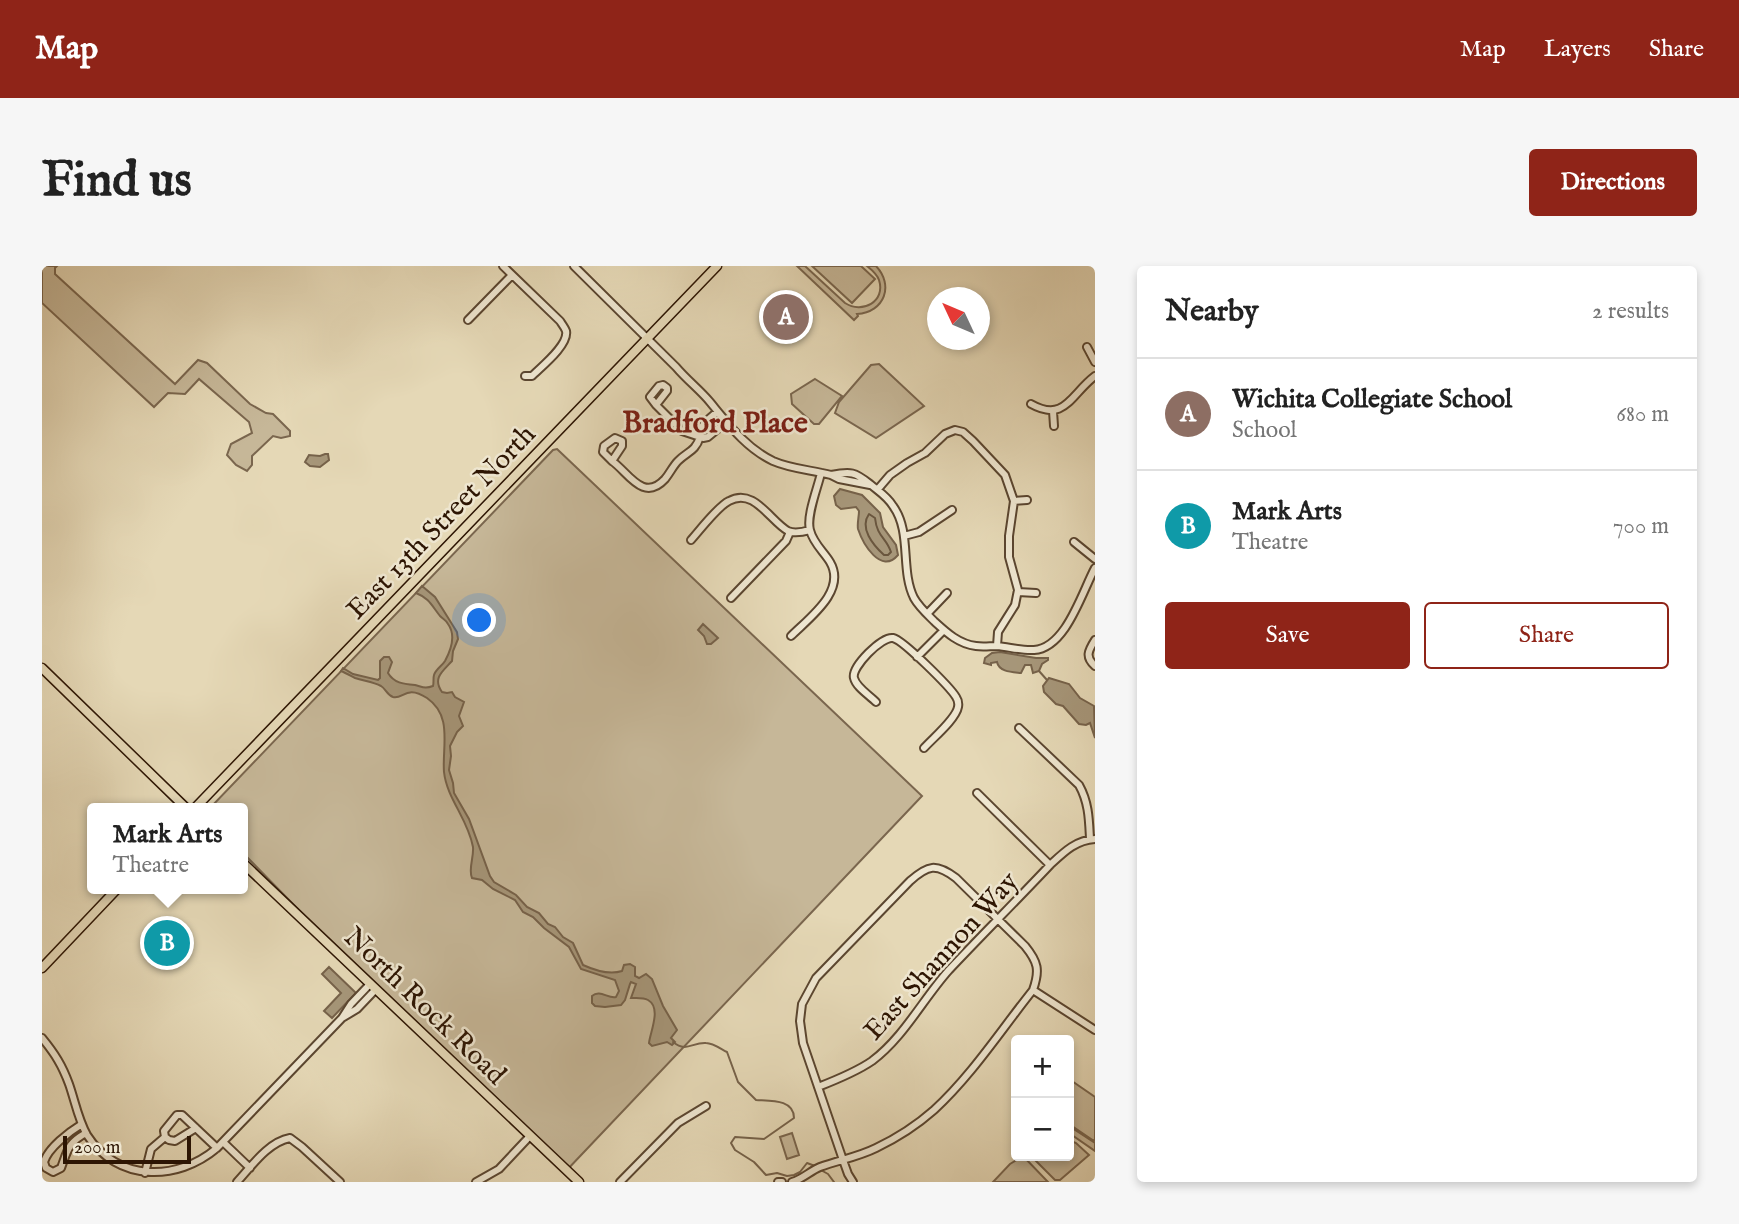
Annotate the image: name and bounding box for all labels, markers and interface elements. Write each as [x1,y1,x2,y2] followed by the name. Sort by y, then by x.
[35,28,98,70] text: Map
[1460,34,1506,65] text: Map
[1544,34,1611,65] text: Layers
[1649,34,1704,65] text: Share
[1529,149,1697,216] button: Directions
[42,151,192,213] text: Find us
[927,287,990,350] north arrow
[763,291,809,343] pin: A
[1165,293,1258,331] text: Nearby
[1592,297,1669,326] text: 2 results
[1232,383,1512,416] text: Wichita Collegiate School
[1180,400,1196,429] text: A
[1616,400,1669,429] text: 680 m
[622,405,808,443] district label: Bradford Place
[1232,416,1297,445] text: School
[340,418,544,628] street label: East 13th Street North
[1232,495,1342,528] text: Mark Arts
[1180,512,1196,541] text: B
[1613,512,1669,541] text: 700 m
[1232,528,1308,557] text: Theatre
[1165,602,1410,669] button: Save
[1424,602,1669,669] button: Share
[462,603,496,637] your location
[87,803,248,894] popup
[113,818,222,851] text: Mark Arts
[113,851,189,880] text: Theatre
[857,865,1027,1048] street label: East Shannon Way
[144,917,190,969] pin: B
[336,921,513,1093] street label: North Rock Road
[1011,1035,1074,1161] map controls
[1011,1035,1074,1098] button: +
[1011,1098,1074,1161] button: −
[63,1133,191,1165] scale bar
[74,1136,120,1160] text: 200 m

